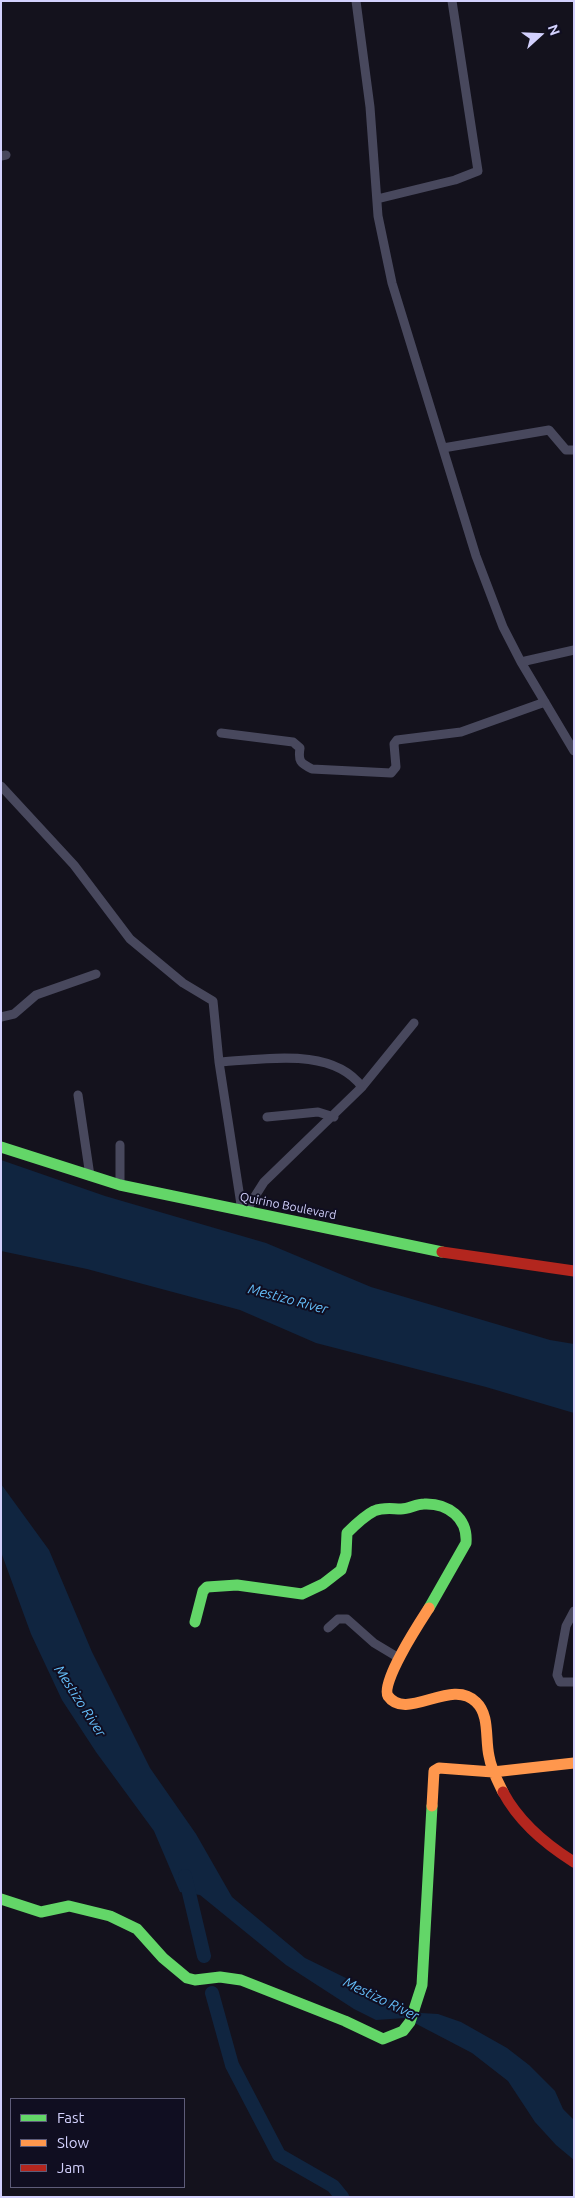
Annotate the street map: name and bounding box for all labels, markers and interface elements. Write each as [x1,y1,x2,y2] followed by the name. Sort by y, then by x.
[515,10,565,60] north arrow
[545,22,563,38] text: N
[239,1190,337,1222] street label: Quirino Boulevard
[246,1280,330,1318] water label: Mestizo River
[51,1662,109,1740] water label: Mestizo River
[340,1973,422,2025] water label: Mestizo River
[10,2098,185,2188] legend
[57,2109,84,2126] text: Fast
[57,2134,89,2151] text: Slow
[57,2159,85,2176] text: Jam

